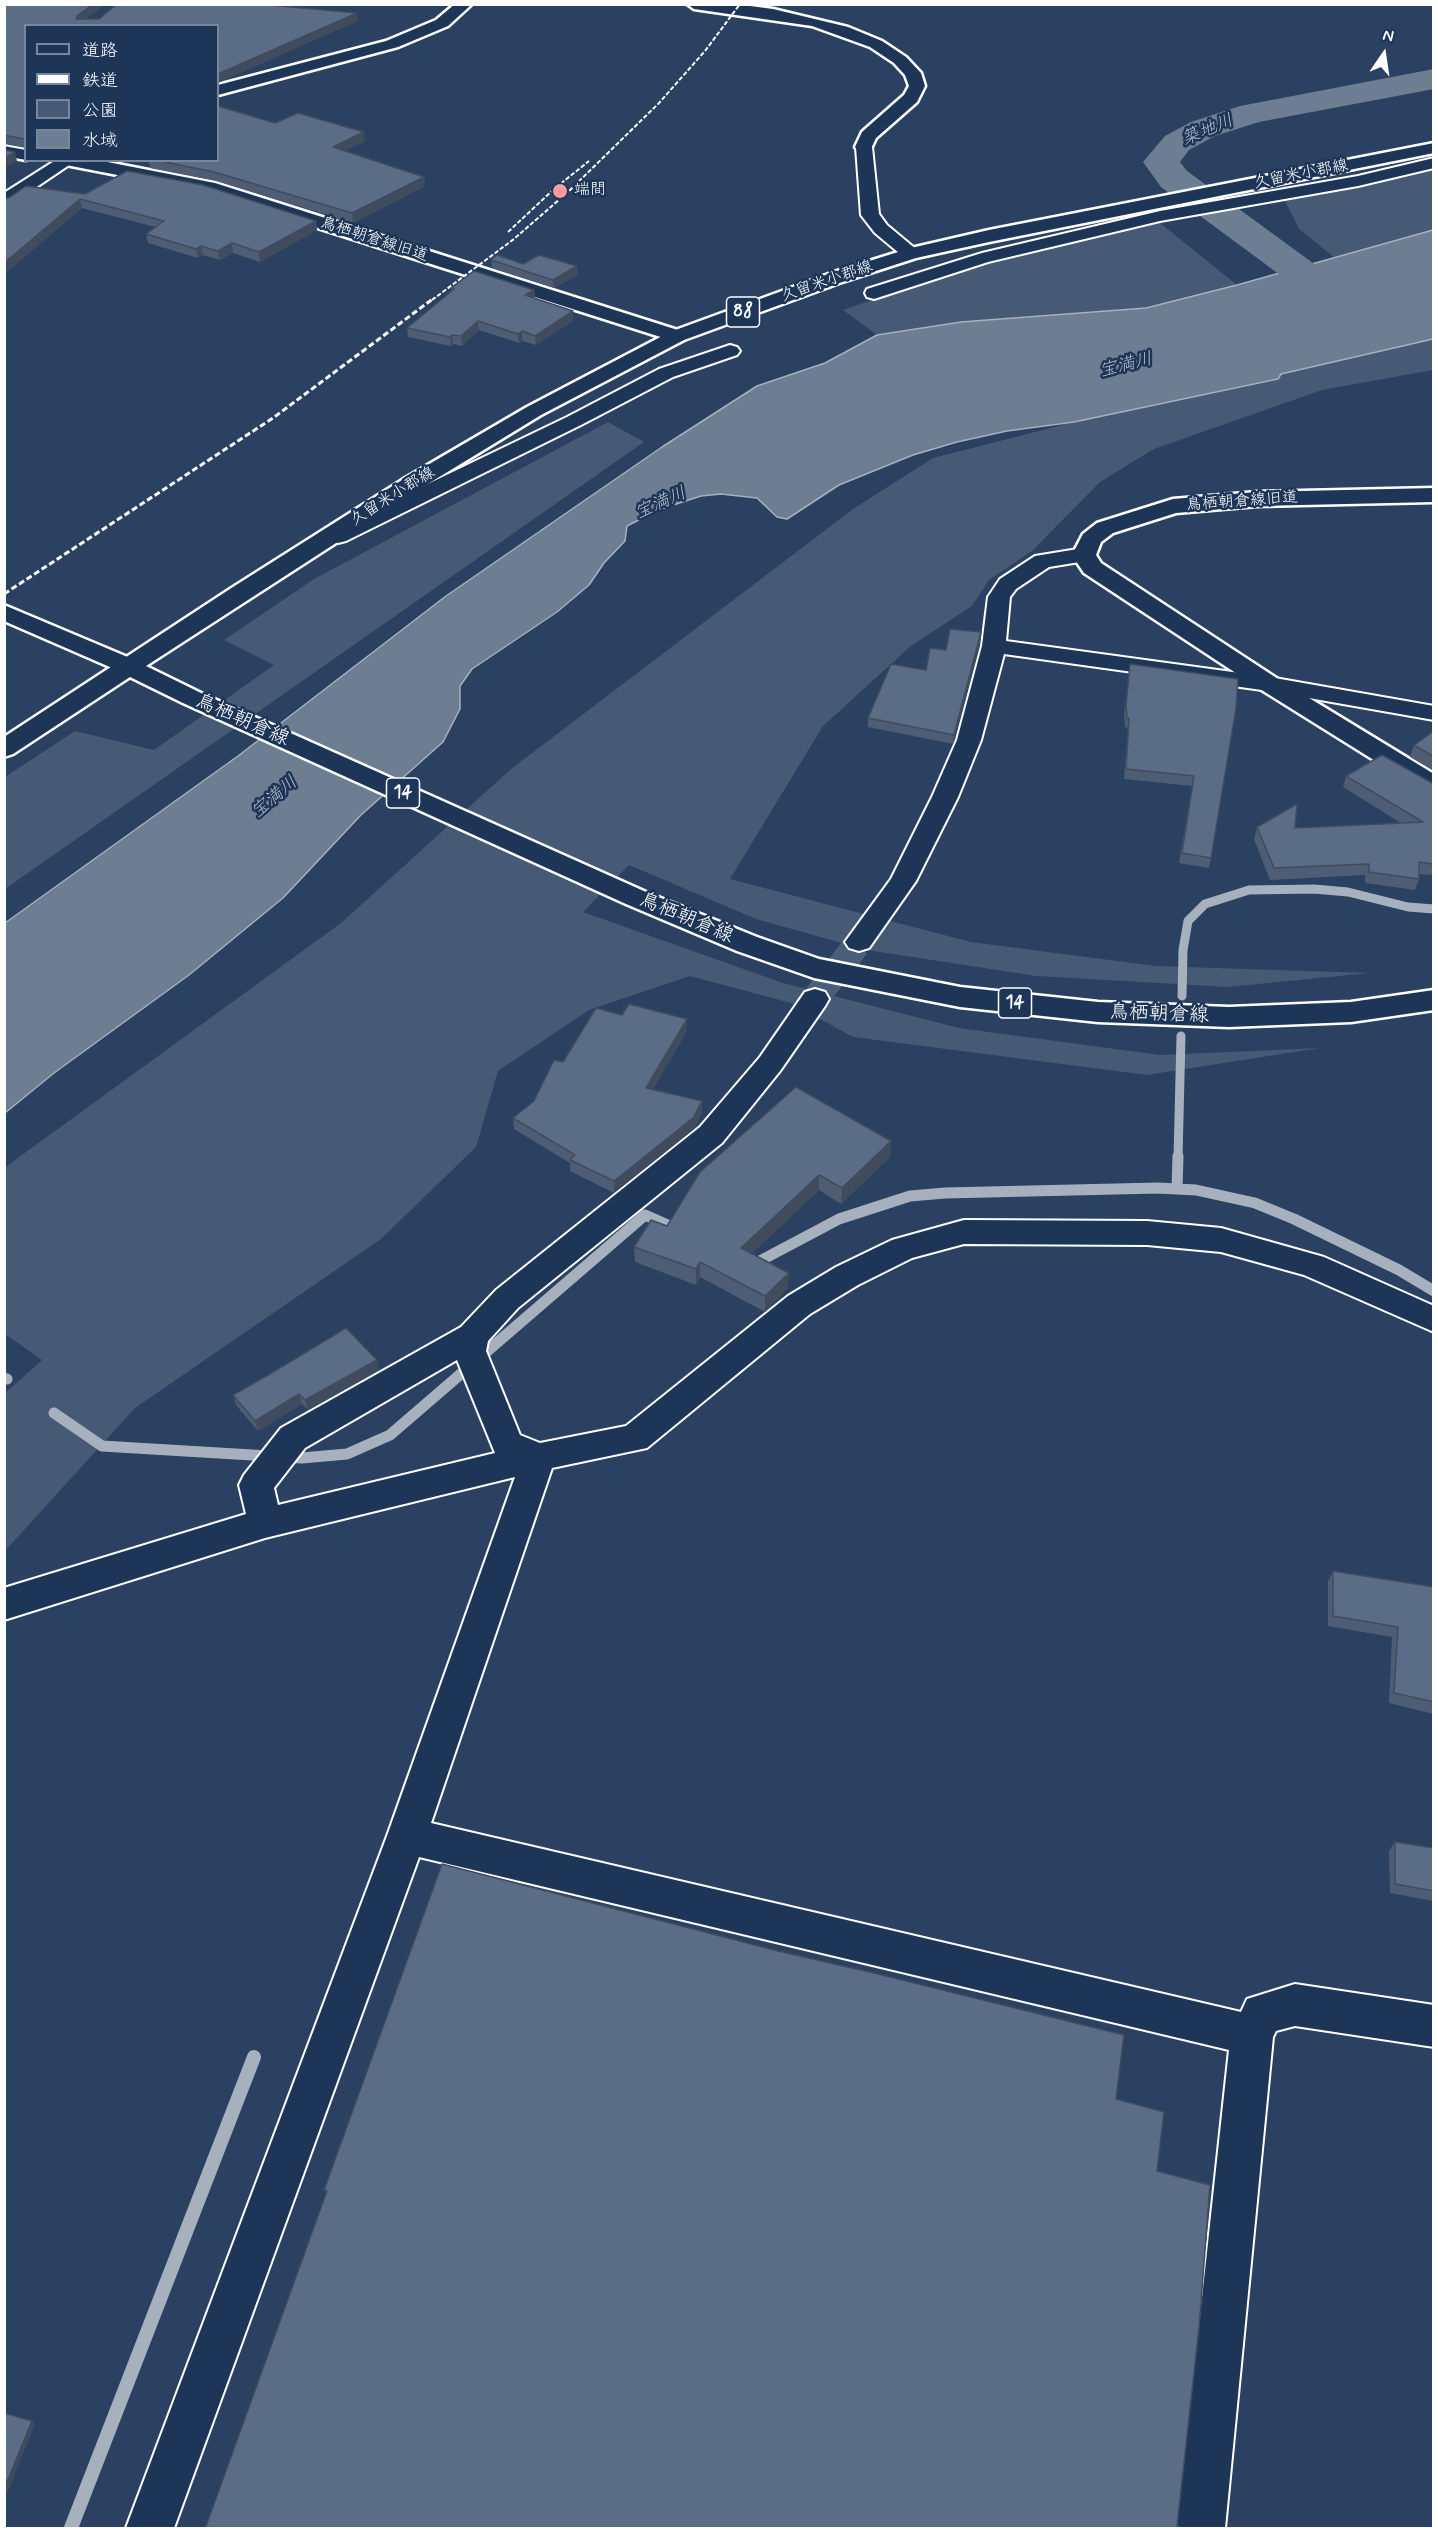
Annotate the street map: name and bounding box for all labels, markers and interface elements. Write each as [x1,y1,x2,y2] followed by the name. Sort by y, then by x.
[24,24,219,162] legend
[1354,24,1414,84] north arrow
[1381,25,1396,47] text: N
[82,39,118,63] text: 道路
[82,69,118,93] text: 鉄道
[82,99,118,123] text: 公園
[1179,111,1237,151] water label: 築地川
[82,129,118,153] text: 水域
[1252,156,1350,194] street label: 久留米小郡線
[574,181,606,201] place label: 端間
[551,182,569,200] marker: 端間
[318,214,430,266] street label: 鳥栖朝倉線旧道
[778,257,876,307] street label: 久留米小郡線
[726,297,760,327] road number: 88
[1097,349,1155,383] water label: 宝満川
[347,463,439,531] street label: 久留米小郡線
[632,483,690,525] water label: 宝満川
[1185,489,1299,515] street label: 鳥栖朝倉線旧道
[191,690,293,752] street label: 鳥栖朝倉線
[247,772,303,824] water label: 宝満川
[386,778,420,808] road number: 14
[635,888,737,950] street label: 鳥栖朝倉線
[998,988,1032,1018] road number: 14
[1109,1001,1209,1029] street label: 鳥栖朝倉線

